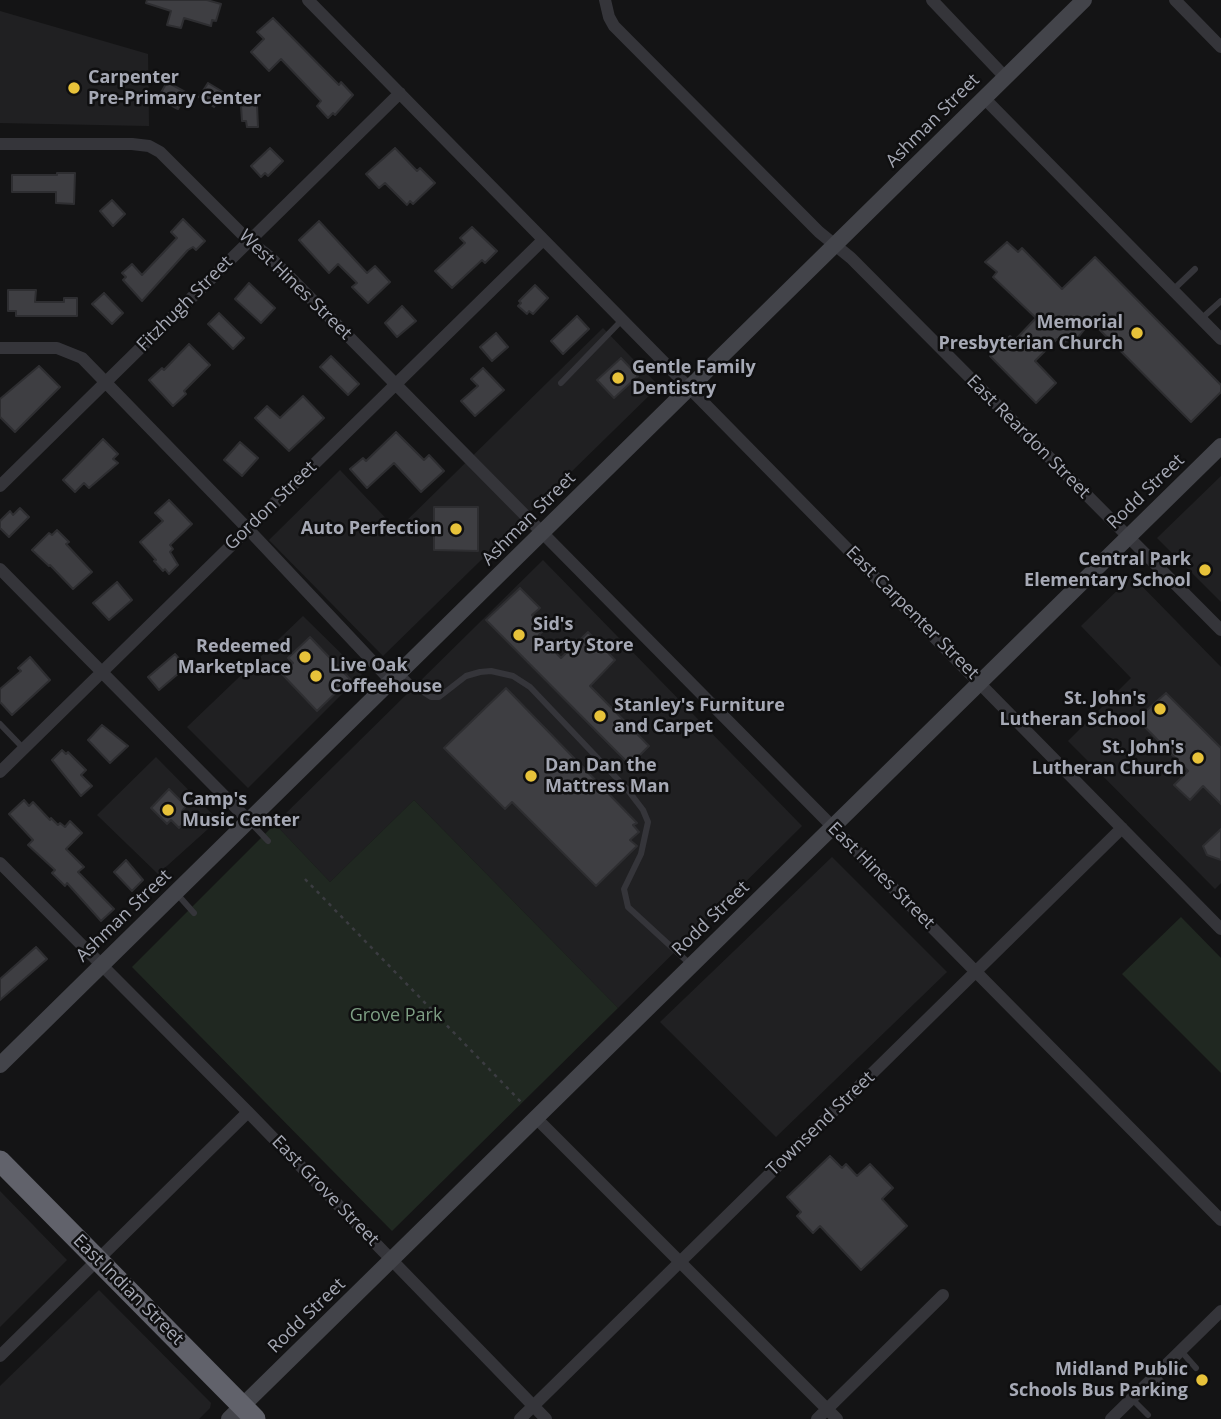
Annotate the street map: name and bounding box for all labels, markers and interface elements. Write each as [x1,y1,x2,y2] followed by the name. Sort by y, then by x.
[88,67,261,110] place label: Carpenter Pre-Primary Center
[882,70,984,172] street label: Ashman Street
[66,80,82,96] marker: Carpenter Pre-Primary Center
[234,226,356,344] street label: West Hines Street
[133,252,237,356] street label: Fitzhugh Street
[938,312,1123,354] place label: Memorial Presbyterian Church
[1129,325,1145,341] marker: Memorial Presbyterian Church
[632,357,756,400] place label: Gentle Family Dentistry
[610,370,626,386] marker: Gentle Family Dentistry
[962,371,1094,503] street label: East Reardon Street
[1103,450,1189,534] street label: Rodd Street
[221,457,321,555] street label: Gordon Street
[478,468,580,570] street label: Ashman Street
[301,518,442,540] place label: Auto Perfection
[448,521,464,537] marker: Auto Perfection
[841,542,983,684] street label: East Carpenter Street
[1024,549,1191,592] place label: Central Park Elementary School
[1197,562,1213,578] marker: Central Park Elementary School
[533,614,634,656] place label: Sid's Party Store
[511,627,527,643] marker: Sid's Party Store
[178,636,291,678] place label: Redeemed Marketplace
[297,649,313,665] marker: Redeemed Marketplace
[330,655,442,698] place label: Live Oak Coffeehouse
[308,668,324,684] marker: Live Oak Coffeehouse
[999,688,1146,730] place label: St. John's Lutheran School
[614,695,785,738] place label: Stanley's Furniture and Carpet
[1152,701,1168,717] marker: St. John's Lutheran School
[592,708,608,724] marker: Stanley's Furniture and Carpet
[1032,737,1184,780] place label: St. John's Lutheran Church
[1190,750,1206,766] marker: St. John's Lutheran Church
[545,755,670,798] place label: Dan Dan the Mattress Man
[523,768,539,784] marker: Dan Dan the Mattress Man
[182,789,300,832] place label: Camp's Music Center
[160,802,176,818] marker: Camp's Music Center
[823,818,939,934] street label: East Hines Street
[72,865,176,967] street label: Ashman Street
[668,877,754,961] street label: Rodd Street
[350,1005,442,1027] park label: Grove Park
[763,1067,879,1181] street label: Townsend Street
[267,1131,383,1251] street label: East Grove Street
[68,1230,188,1350] street label: East Indian Street
[264,1274,350,1358] street label: Rodd Street
[1009,1359,1188,1402] place label: Midland Public Schools Bus Parking
[1194,1372,1210,1388] marker: Midland Public Schools Bus Parking

